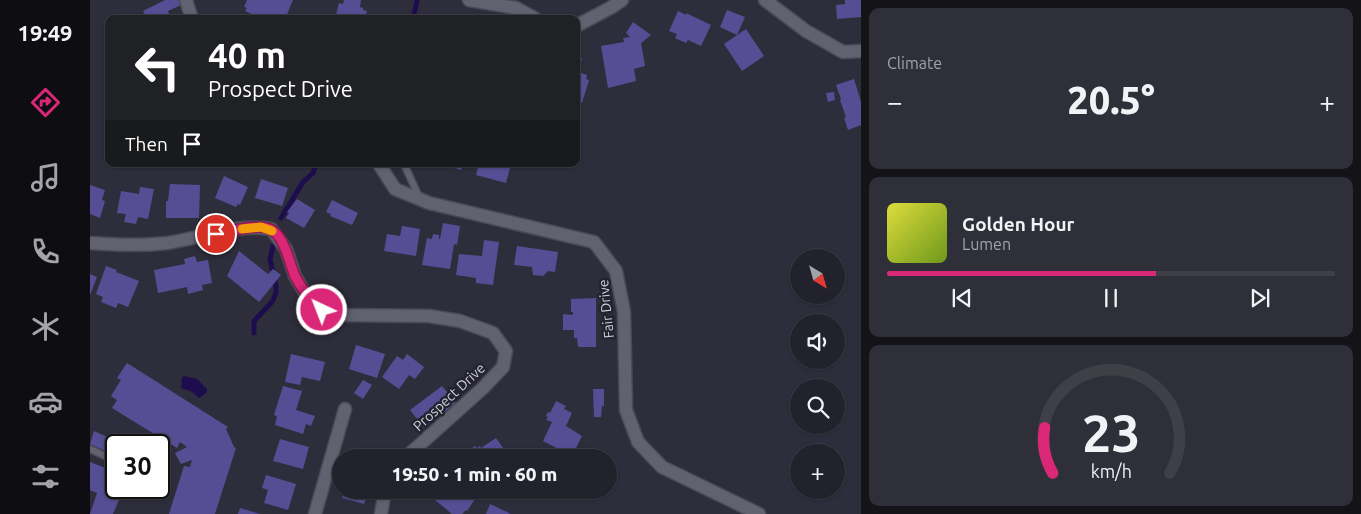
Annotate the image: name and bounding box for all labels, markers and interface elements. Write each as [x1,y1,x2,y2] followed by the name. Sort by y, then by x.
[17,20,73,45] text: 19:49
[125,35,190,100] icon: left
[208,35,286,75] text: 40 m
[887,54,942,72] text: Climate
[208,76,353,101] text: Prospect Drive
[1067,79,1155,121] text: 20.5°
[28,85,63,120] icon: directions
[887,86,903,117] text: −
[1319,86,1335,117] text: +
[178,130,206,158] icon: arrive
[125,133,168,155] text: Then
[28,160,63,195] icon: music
[195,213,237,255] pin
[962,213,1074,235] text: Golden Hour
[202,220,230,248] icon: arrive
[28,234,63,269] icon: phone
[962,235,1011,253] text: Lumen
[790,249,845,304] north arrow
[790,249,845,499] map controls
[595,279,617,339] street label: Fair Drive
[295,283,347,335] position arrow
[948,284,976,312] icon: previous
[1097,284,1125,312] icon: pause
[1246,284,1274,312] icon: next
[28,309,63,344] icon: climate
[790,314,845,369] button: sound
[410,360,488,434] street label: Prospect Drive
[790,379,845,434] button: search
[28,384,63,419] icon: car
[1082,404,1140,462] text: 23
[105,434,170,499] speed limit sign: 30
[790,444,845,499] button: +
[28,459,63,494] icon: filters
[1090,461,1132,481] text: km/h
[392,463,557,485] text: 19:50 · 1 min · 60 m

